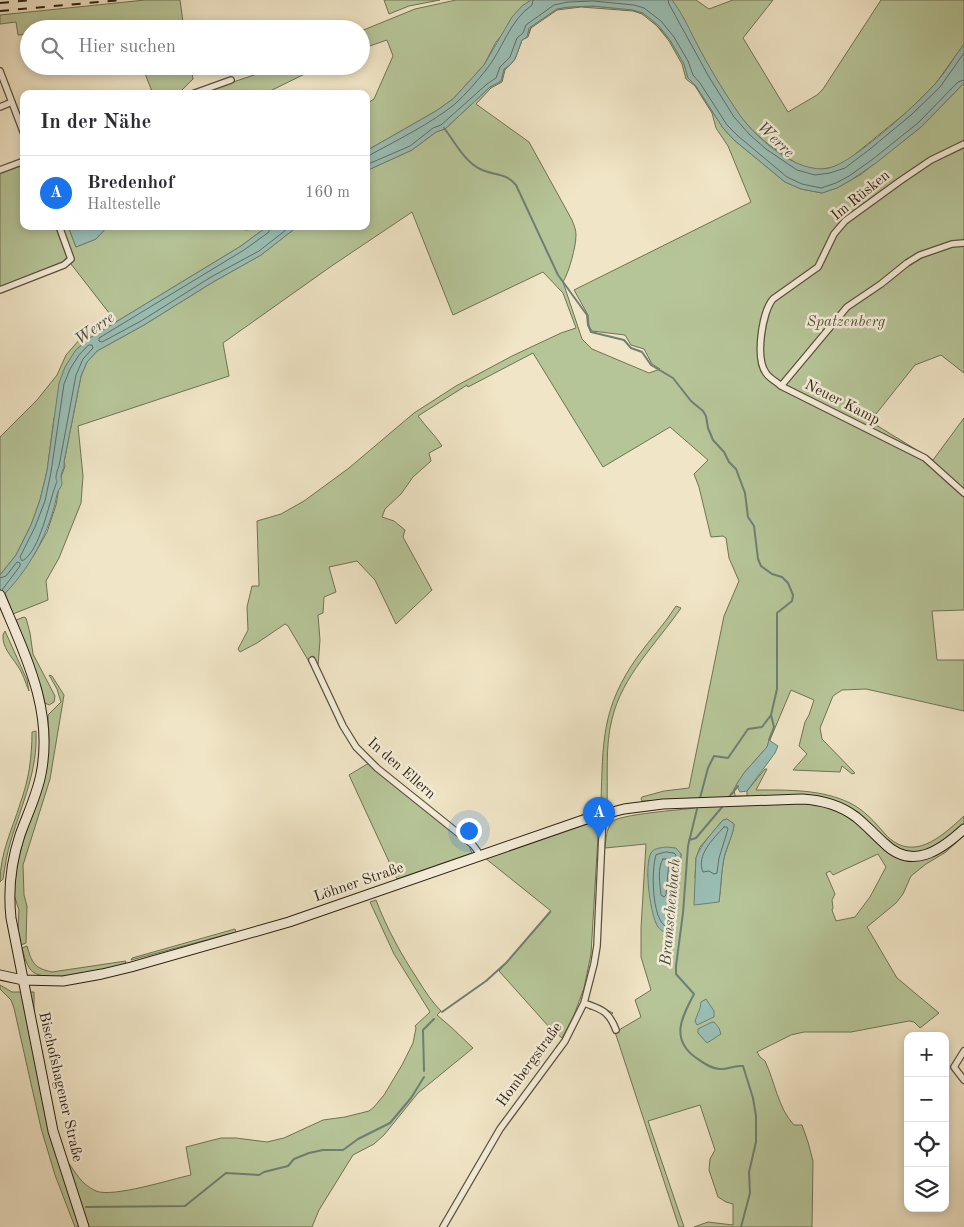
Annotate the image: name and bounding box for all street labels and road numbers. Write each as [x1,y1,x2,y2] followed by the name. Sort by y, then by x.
[829,168,893,224] street label: Im Rüsken
[802,378,882,428] street label: Neuer Kamp
[364,736,438,802] street label: In den Ellern
[312,861,406,905] street label: Löhner Straße
[35,1011,85,1163] street label: Bischofshagener Straße
[495,1020,566,1110] street label: Hombergstraße

